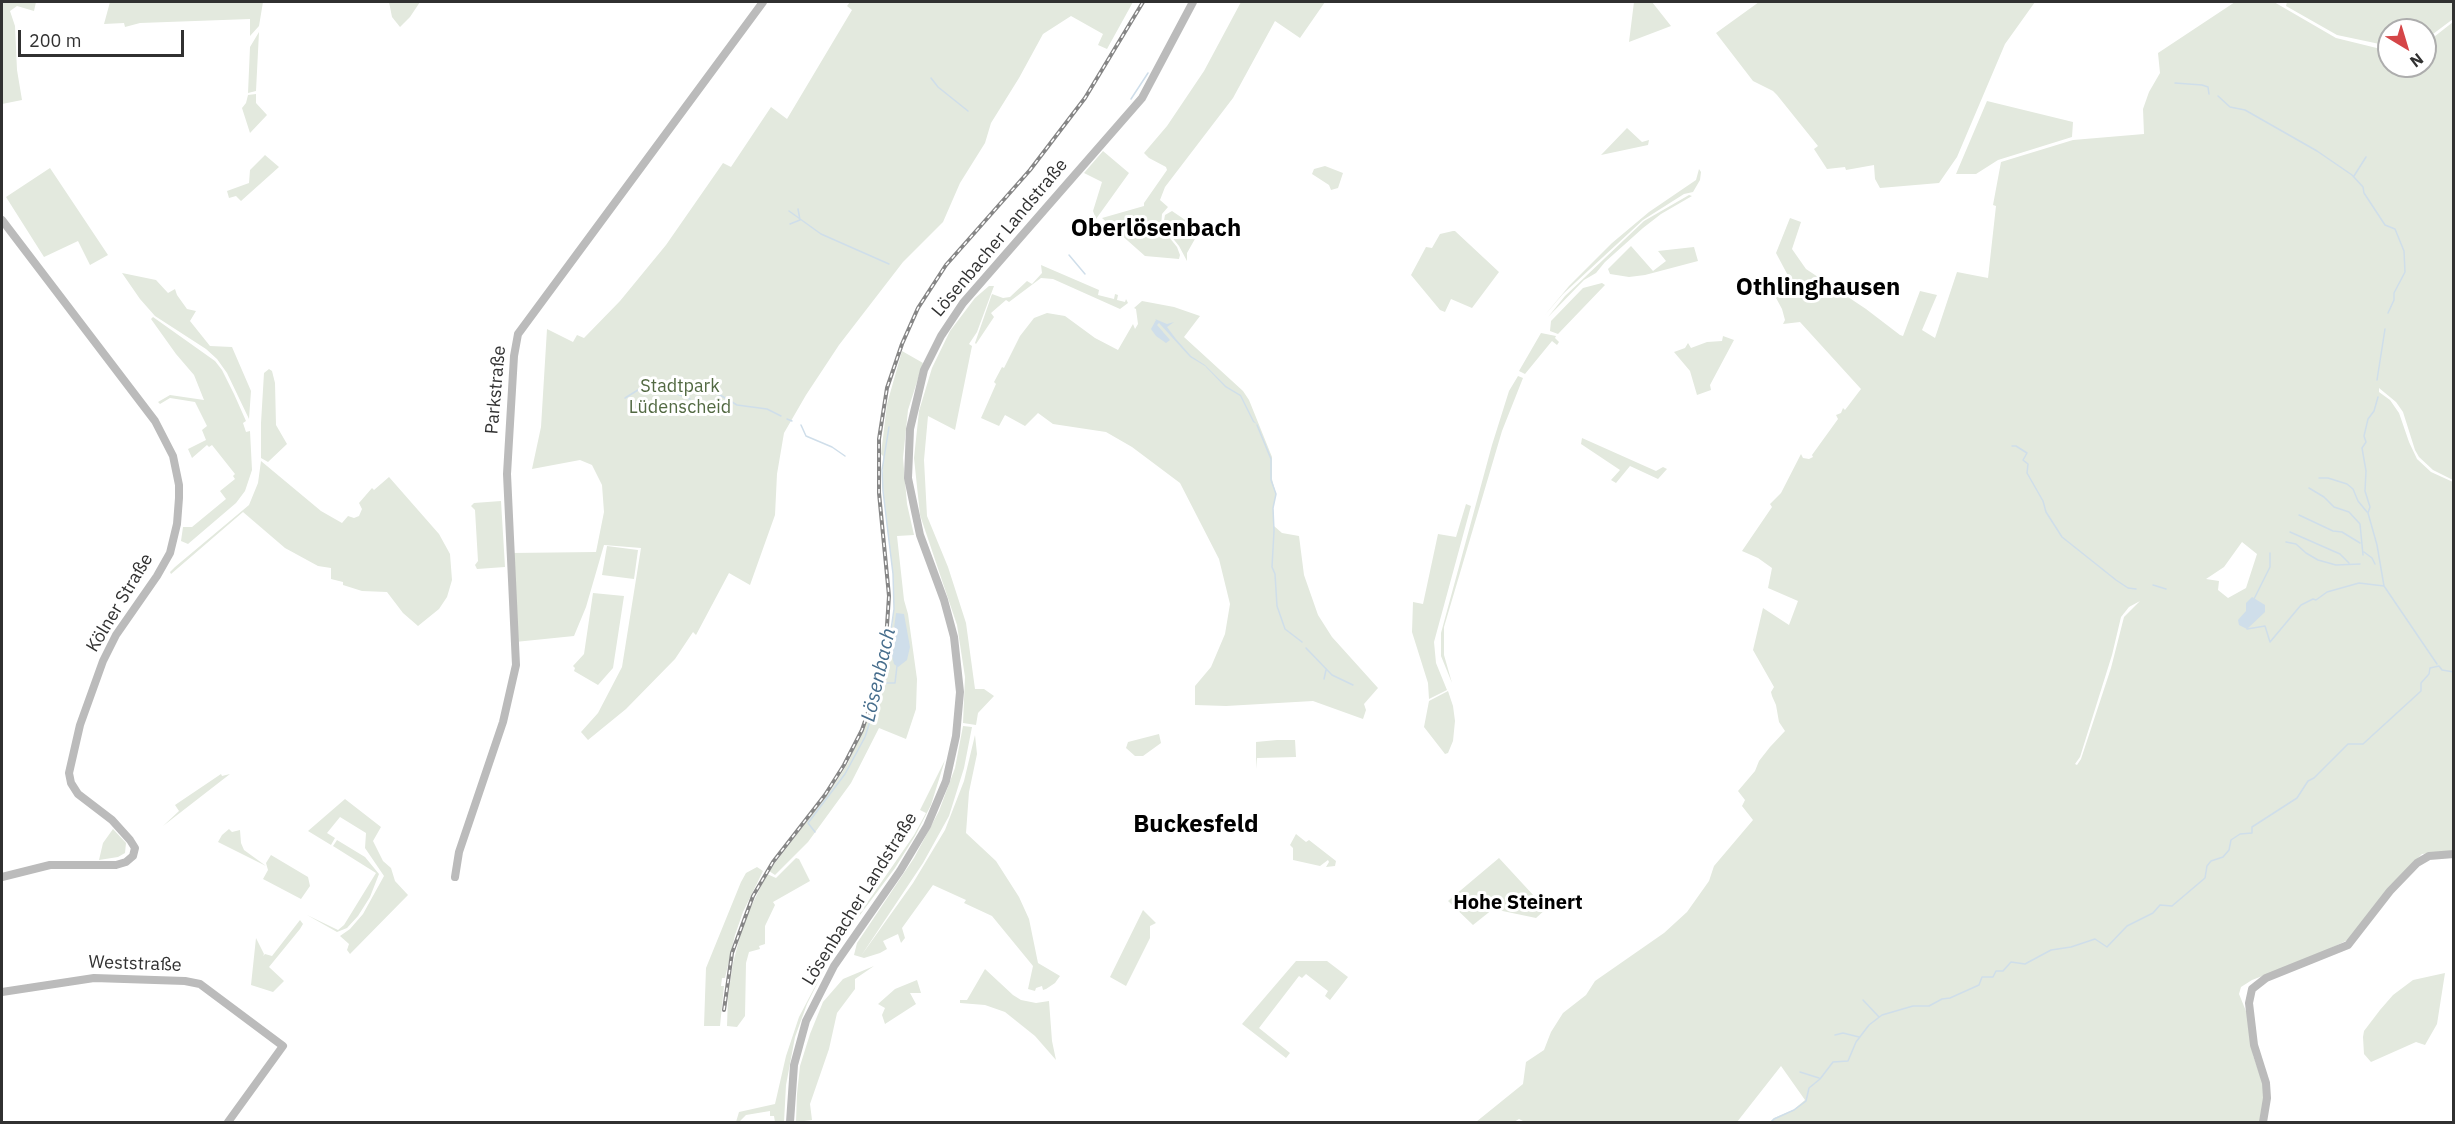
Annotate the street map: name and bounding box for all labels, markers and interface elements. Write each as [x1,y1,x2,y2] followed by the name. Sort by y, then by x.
[21,18,188,56] scale bar
[2377,18,2437,78] north arrow
[29,29,81,52] text: 200 m
[2406,49,2428,72] text: N
[928,155,1072,321] street label: Lösenbacher Landstraße
[1071,215,1241,243] district label: Oberlösenbach
[1736,274,1900,302] district label: Othlinghausen
[481,345,511,435] street label: Parkstraße
[629,376,731,418] park label: Stadtpark Lüdenscheid
[82,550,158,656] street label: Kölner Straße
[857,626,901,724] water label: Lösenbach
[798,809,922,989] street label: Lösenbacher Landstraße
[1133,811,1259,839] district label: Buckesfeld
[1453,891,1583,915] district label: Hohe Steinert
[88,952,182,976] street label: Weststraße

